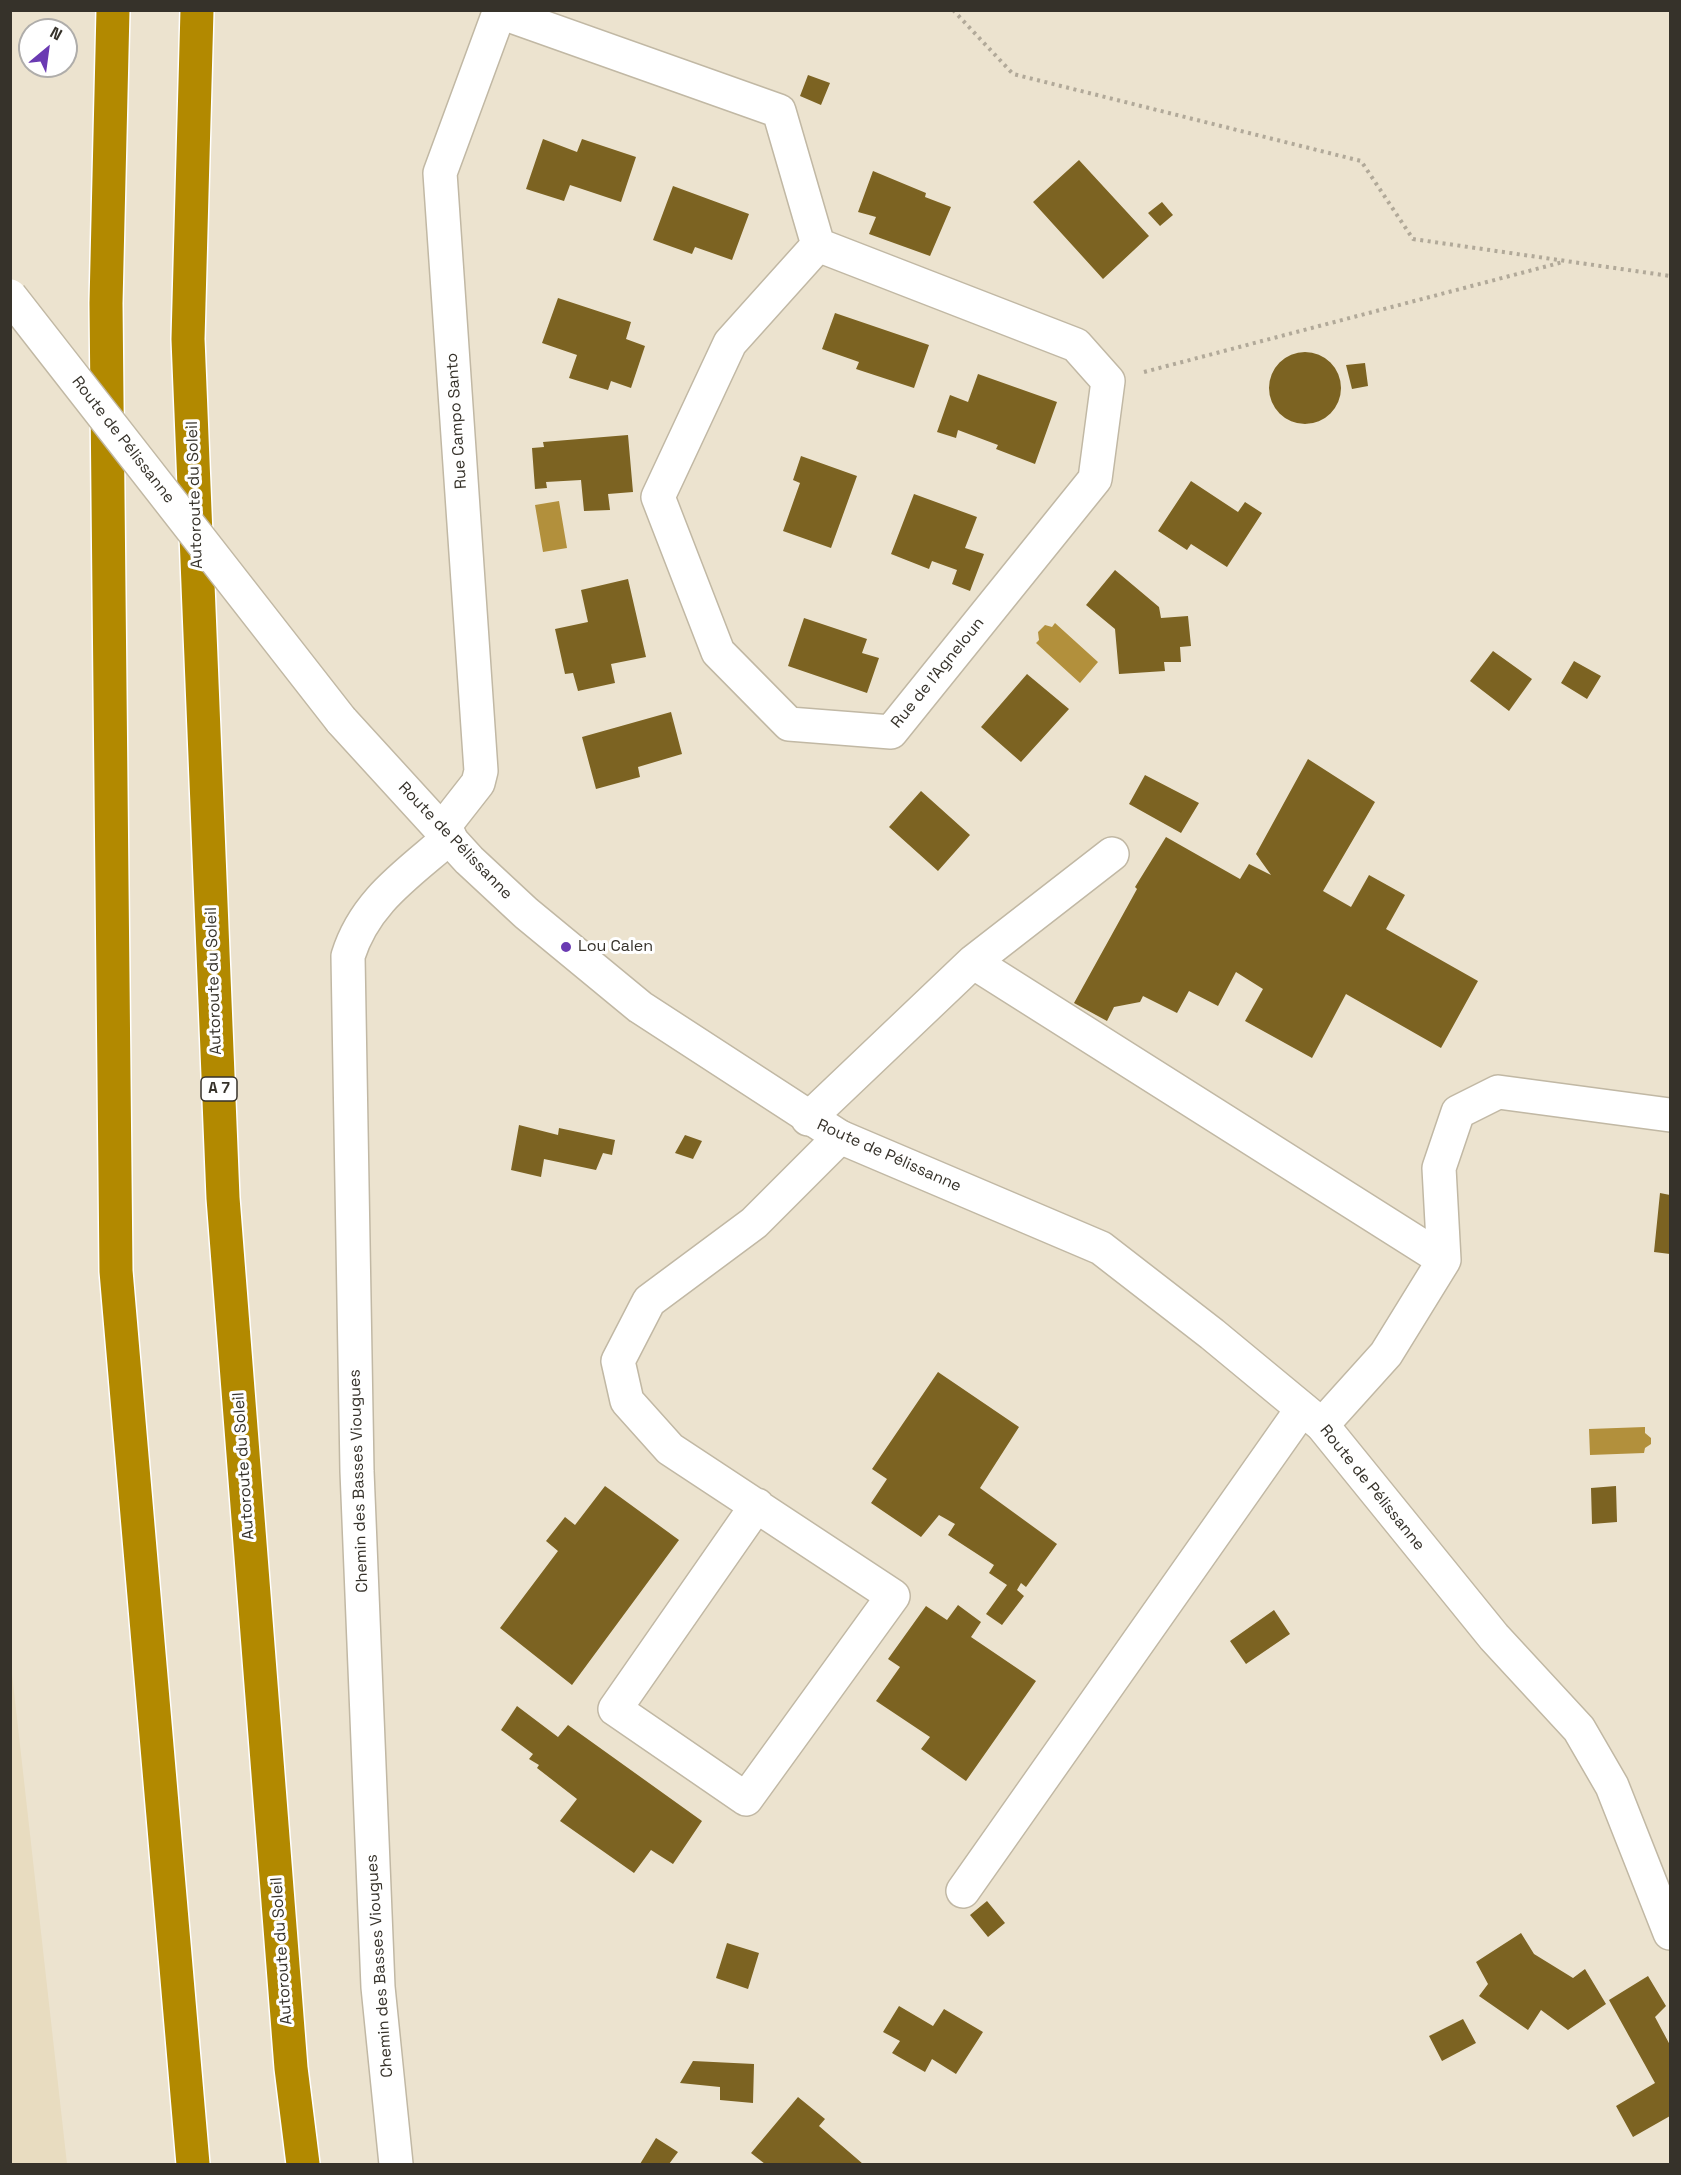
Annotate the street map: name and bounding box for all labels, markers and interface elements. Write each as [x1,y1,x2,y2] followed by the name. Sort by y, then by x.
[18,18,78,78] north arrow
[46,22,66,45] text: N
[443,352,471,490] street label: Rue Campo Santo
[67,373,179,507] street label: Route de Pélissanne
[183,421,207,569] street label: Autoroute du Soleil
[887,614,989,732] street label: Rue de l'Agneloun
[394,778,516,904] street label: Route de Pélissanne
[202,907,226,1055] street label: Autoroute du Soleil
[578,937,653,957] place label: Lou Calen
[559,940,573,954] marker: Lou Calen
[201,1077,237,1101] road number: A 7
[814,1115,964,1197] street label: Route de Pélissanne
[346,1369,372,1593] street label: Chemin des Basses Viougues
[229,1391,259,1541] street label: Autoroute du Soleil
[1315,1421,1429,1555] street label: Route de Pélissanne
[363,1854,397,2078] street label: Chemin des Basses Viougues
[267,1876,297,2026] street label: Autoroute du Soleil

